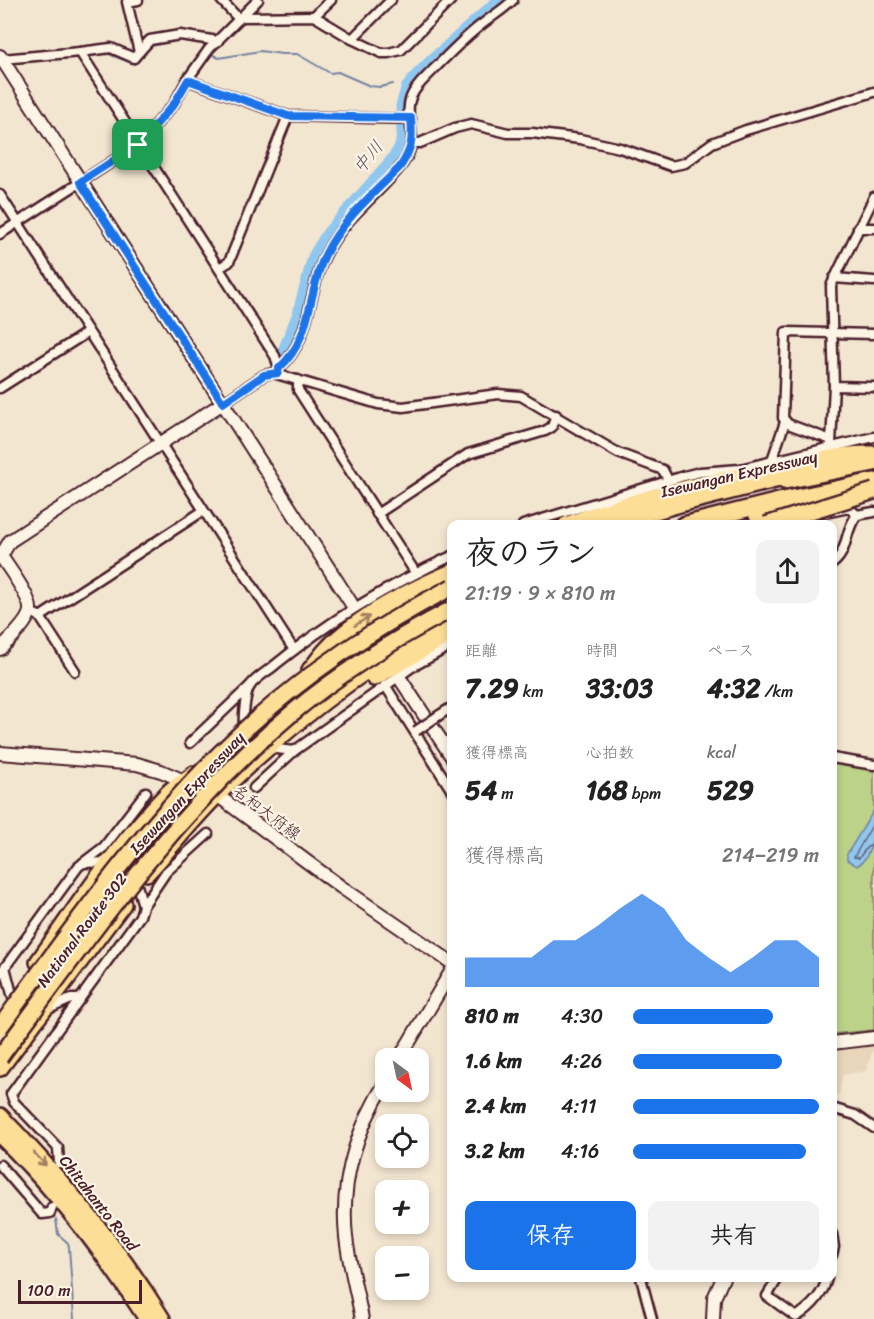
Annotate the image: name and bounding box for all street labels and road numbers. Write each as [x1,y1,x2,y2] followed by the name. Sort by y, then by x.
[657,442,821,506] street label: Isewangan Expressway
[121,724,253,862] street label: Isewangan Expressway
[226,776,308,848] street label: 名和大府線
[29,866,135,994] street label: National Route 302
[52,1148,147,1259] street label: Chitahanto Road

